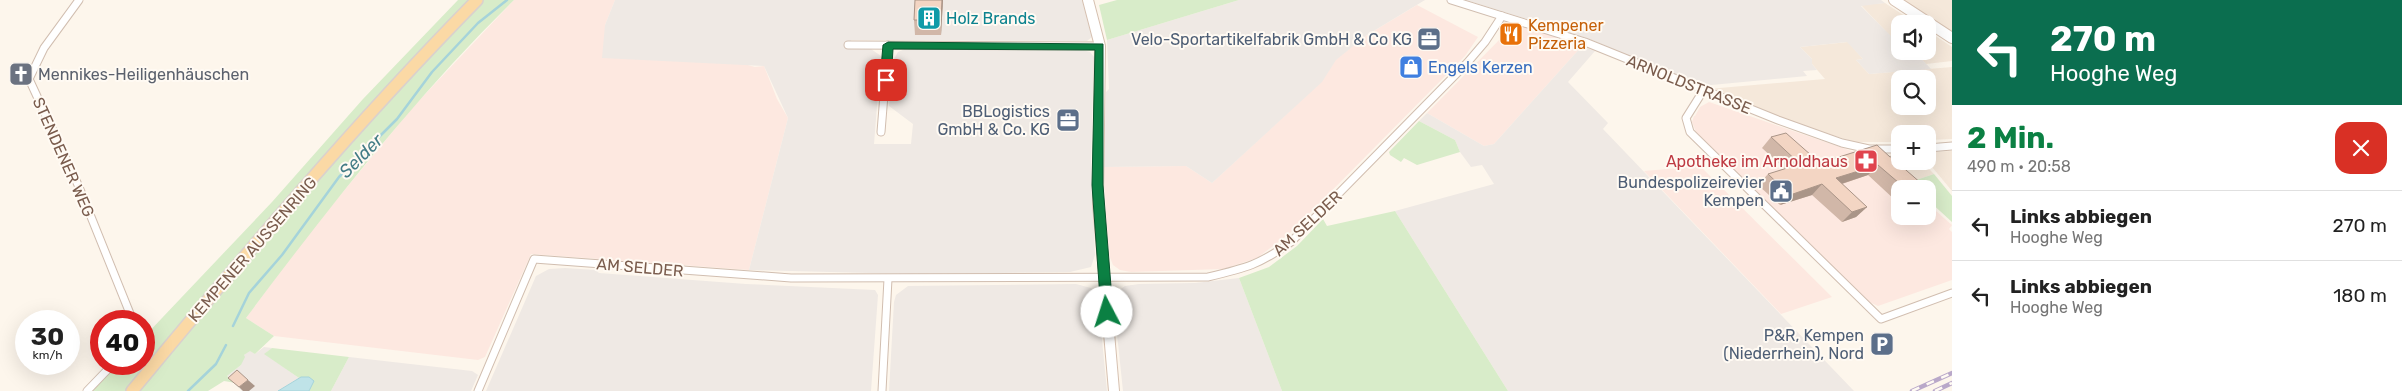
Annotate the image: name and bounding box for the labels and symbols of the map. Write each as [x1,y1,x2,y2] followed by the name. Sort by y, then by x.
[916,5,942,31] building icon: Holz Brands
[946,9,1035,28] place label: Holz Brands
[1528,16,1604,53] place label: Kempener Pizzeria
[1498,21,1524,47] restaurant icon: Kempener Pizzeria
[1416,26,1442,52] office icon: Velo-Sportartikelfabrik GmbH & Co KG
[1131,30,1412,49] place label: Velo-Sportartikelfabrik GmbH & Co KG
[1624,51,1754,118] street label: ARNOLDSTRASSE
[1398,54,1424,80] shop icon: Engels Kerzen
[1428,58,1533,77] place label: Engels Kerzen
[865,59,907,101] pin
[8,61,34,87] church icon: Mennikes-Heiligenhäuschen
[38,65,249,84] place label: Mennikes-Heiligenhäuschen
[29,94,98,220] street label: STENDENER WEG
[937,102,1050,139] place label: BBLogistics GmbH & Co. KG
[1055,107,1081,133] office icon: BBLogistics GmbH & Co. KG
[334,129,388,183] water label: Selder
[1853,148,1879,174] pharmacy icon: Apotheke im Arnoldhaus
[1666,152,1848,171] place label: Apotheke im Arnoldhaus
[184,173,321,326] street label: KEMPENER AUSSENRING
[1618,173,1764,210] place label: Bundespolizeirevier Kempen
[1768,178,1794,204] public building icon: Bundespolizeirevier Kempen
[1269,187,1346,260] street label: AM SELDER
[596,254,684,281] street label: AM SELDER
[1080,285,1132,337] position arrow
[90,310,155,375] speed limit sign: 40
[1723,326,1864,363] place label: P&R, Kempen (Niederrhein), Nord
[1869,331,1895,357] parking icon: P&R, Kempen (Niederrhein), Nord

